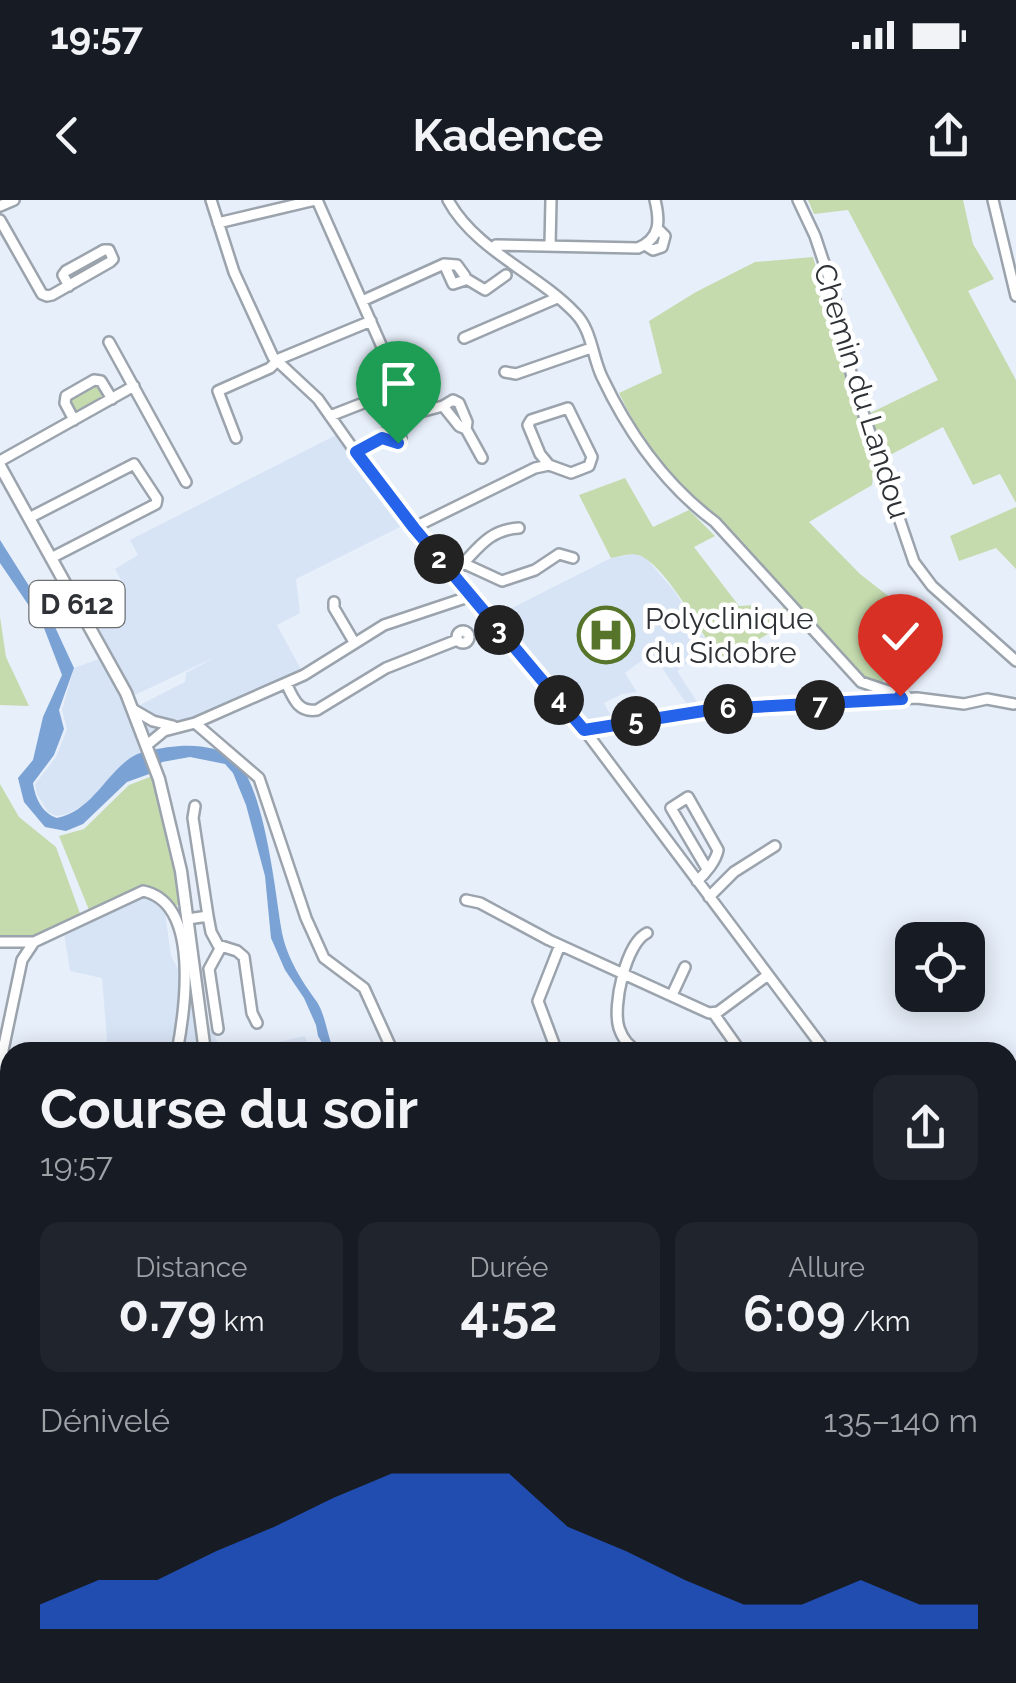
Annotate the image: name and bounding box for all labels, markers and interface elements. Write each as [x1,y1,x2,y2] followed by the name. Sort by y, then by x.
[50,13,143,58] text: 19:57
[40,108,95,163] icon: back
[921,108,976,163] icon: share
[412,109,604,162] text: Kadence
[807,259,917,523] street label: Chemin du Landou
[356,341,441,444] pin
[371,356,426,411] icon: arrive
[414,534,464,584] pin: 2
[431,542,447,575] text: 2
[30,581,124,627] road number: D 612
[858,594,943,697] pin
[645,601,814,670] place label: Polyclinique du Sidobre
[474,605,524,655] pin: 3
[576,605,636,665] hospital icon: Polyclinique du Sidobre
[873,609,928,664] icon: check
[491,613,507,646] text: 3
[534,675,584,725] pin: 4
[795,680,845,730] pin: 7
[551,683,567,716] text: 4
[703,684,753,734] pin: 6
[812,688,828,721] text: 7
[720,692,737,725] text: 6
[611,696,661,746] pin: 5
[628,704,644,737] text: 5
[895,922,985,1012] map controls
[895,922,985,1012] button: locate
[873,1075,978,1180] button: share
[40,1076,418,1141] text: Course du soir
[40,1146,113,1183] text: 19:57
[135,1251,247,1284] text: Distance
[470,1251,548,1284] text: Durée
[788,1251,865,1284] text: Allure
[118,1284,217,1343] text: 0.79
[461,1284,557,1343] text: 4:52
[743,1284,846,1343] text: 6:09
[217,1305,264,1338] text: km
[846,1305,910,1338] text: /km
[40,1402,170,1439] text: Dénivelé
[824,1402,978,1439] text: 135–140 m

